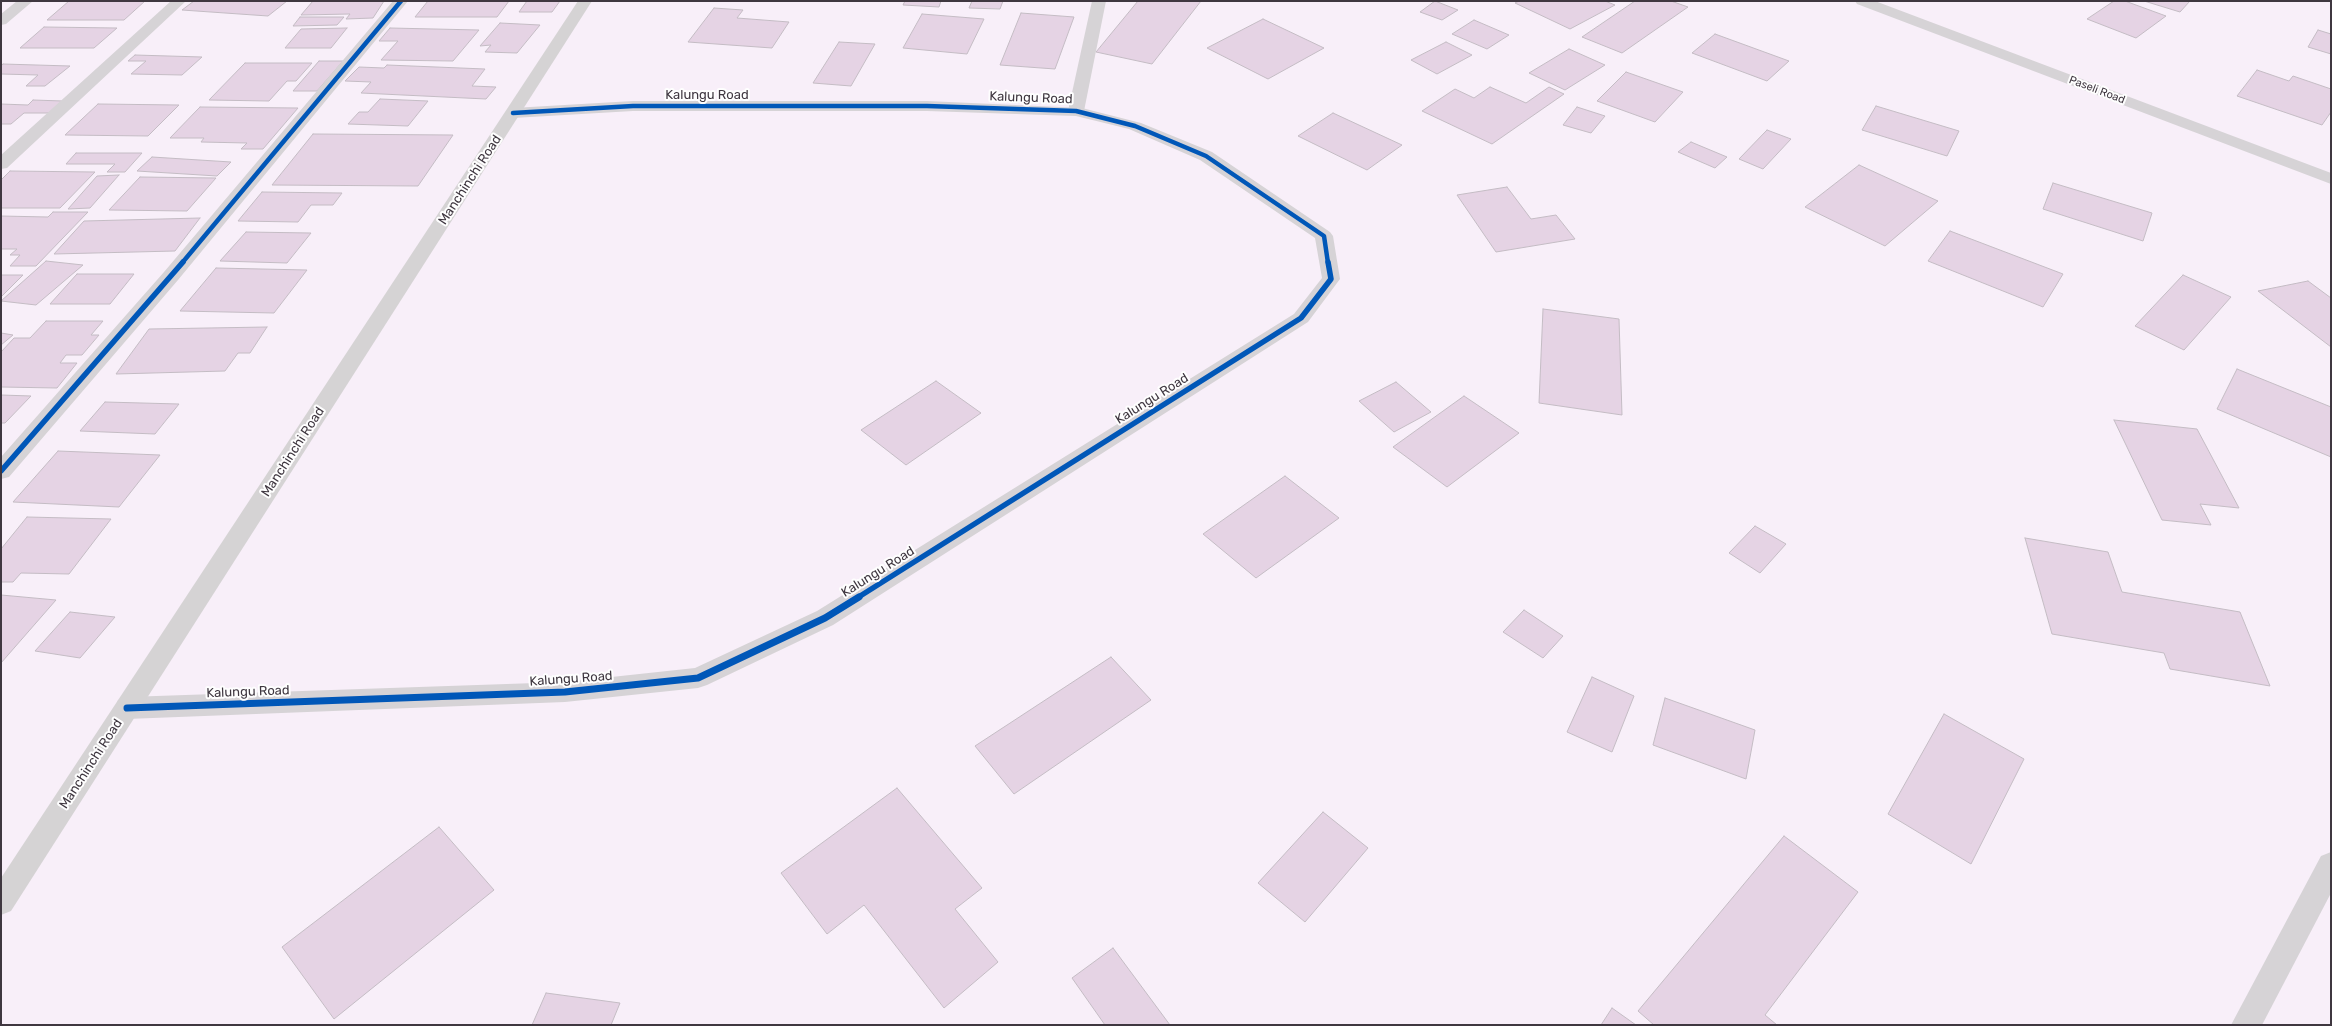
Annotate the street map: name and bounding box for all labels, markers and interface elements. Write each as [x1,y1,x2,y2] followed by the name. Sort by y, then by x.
[2067,73,2127,107] street label: Paseli Road
[665,87,749,103] street label: Kalungu Road
[989,89,1073,107] street label: Kalungu Road
[435,132,505,228] street label: Manchinchi Road
[1113,370,1191,428] street label: Kalungu Road
[258,404,328,500] street label: Manchinchi Road
[839,543,917,601] street label: Kalungu Road
[529,668,613,690] street label: Kalungu Road
[206,683,290,701] street label: Kalungu Road
[56,716,126,812] street label: Manchinchi Road

